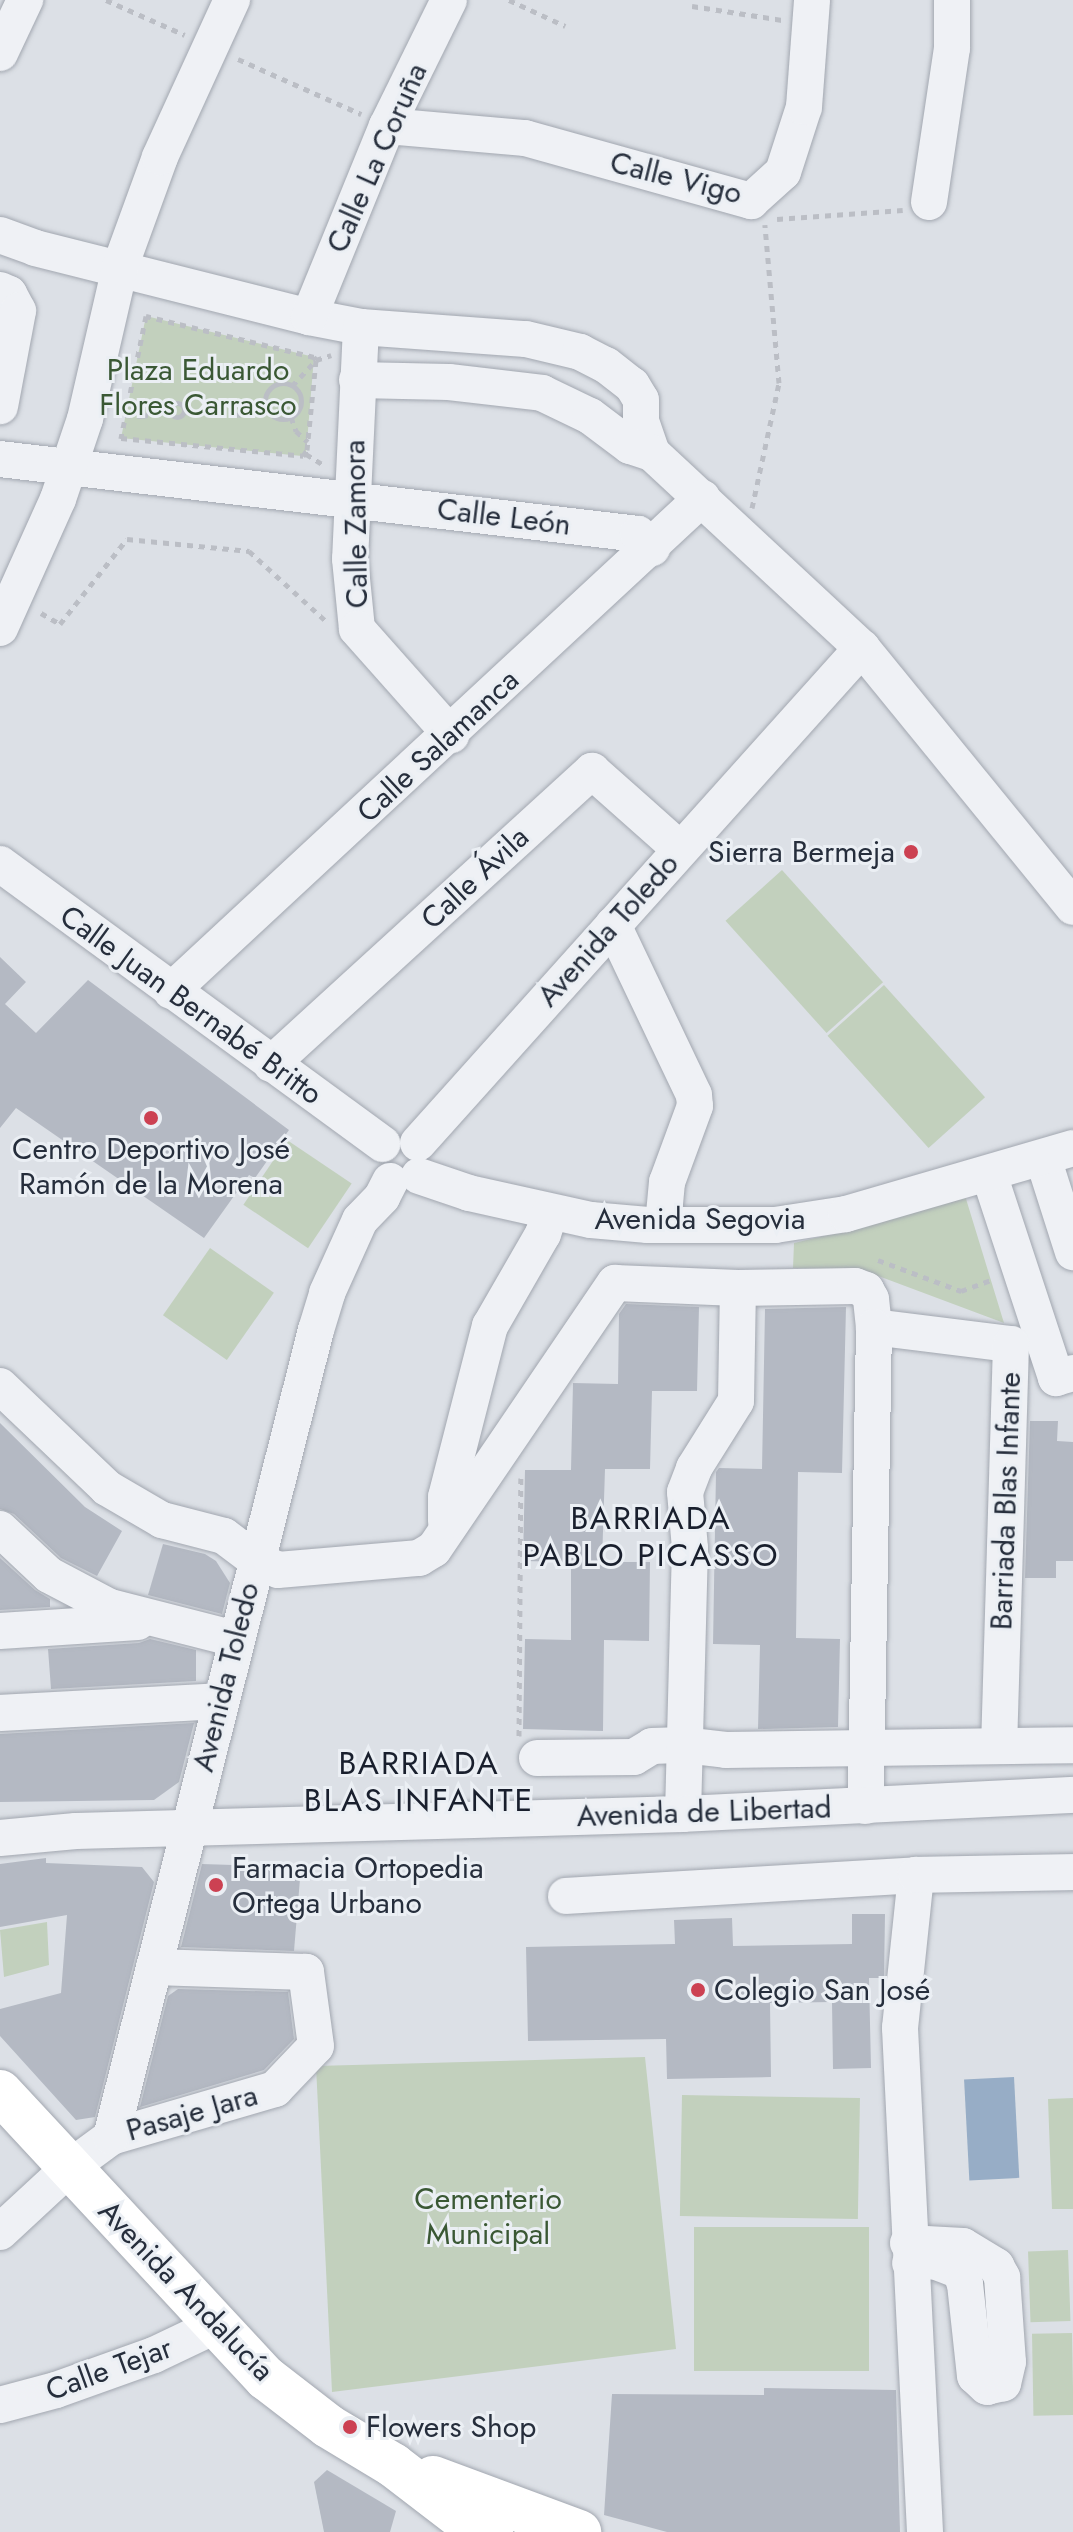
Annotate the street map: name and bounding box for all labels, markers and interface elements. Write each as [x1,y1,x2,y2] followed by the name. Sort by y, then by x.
[319,58,435,258] street label: Calle La Coruña
[606,144,746,212] street label: Calle Vigo
[99,352,297,422] park label: Plaza Eduardo Flores Carrasco
[337,439,375,609] street label: Calle Zamora
[435,491,573,543] street label: Calle León
[350,662,526,830] street label: Calle Salamanca
[414,819,536,937] street label: Calle Ávila
[708,834,895,870] place label: Sierra Bermeja
[902,843,920,861] marker: Sierra Bermeja
[530,846,686,1014] street label: Avenida Toledo
[53,898,329,1112] street label: Calle Juan Bernabé Britto
[142,1109,160,1127] marker: Centro Deportivo José Ramón de la Morena
[12,1131,290,1202] place label: Centro Deportivo José Ramón de la Morena
[595,1201,805,1237] street label: Avenida Segovia
[984,1371,1028,1631] street label: Barriada Blas Infante
[523,1500,779,1575] district label: BARRIADA PABLO PICASSO
[185,1579,267,1775] street label: Avenida Toledo
[304,1745,534,1820] district label: BARRIADA BLAS INFANTE
[576,1790,832,1834] street label: Avenida de Libertad
[232,1850,484,1920] place label: Farmacia Ortopedia Ortega Urbano
[207,1876,225,1894] marker: Farmacia Ortopedia Ortega Urbano
[714,1972,930,2008] place label: Colegio San José
[689,1981,707,1999] marker: Colegio San José
[122,2077,262,2149] street label: Pasaje Jara
[414,2181,562,2252] park label: Cementerio Municipal
[91,2193,281,2389] street label: Avenida Andalucía
[41,2330,177,2408] street label: Calle Tejar
[366,2409,536,2445] place label: Flowers Shop
[341,2418,359,2436] marker: Flowers Shop

